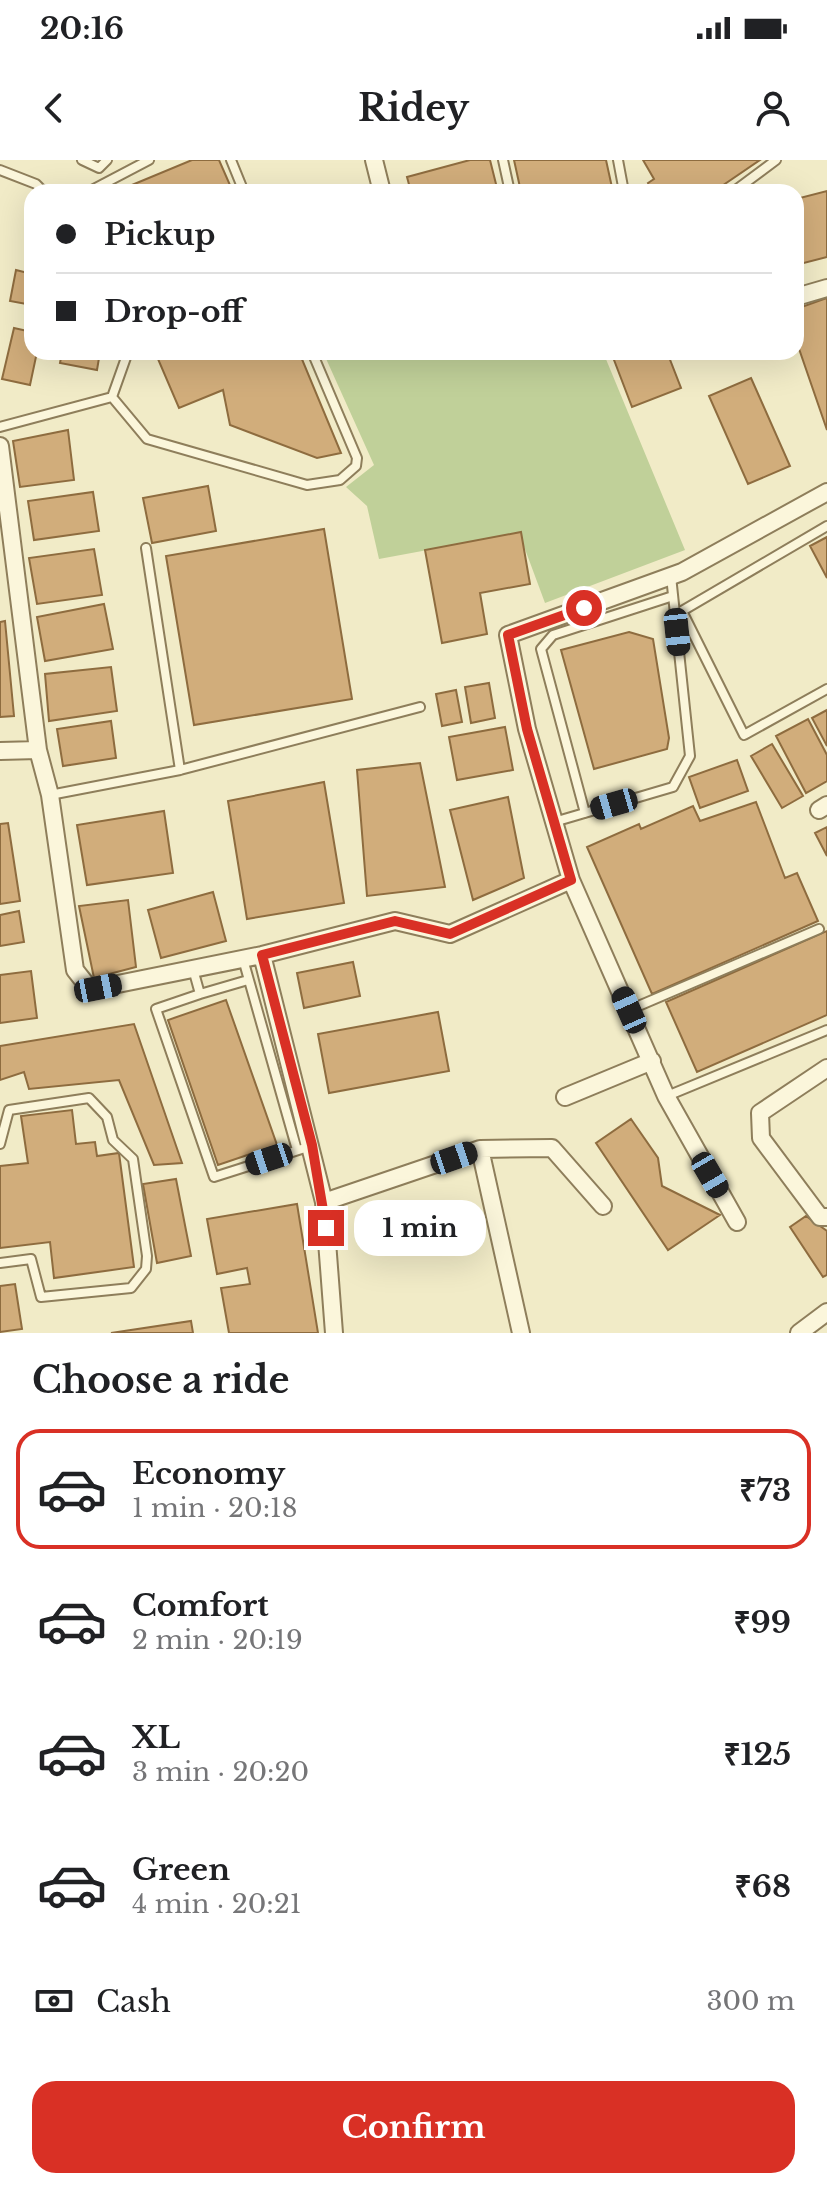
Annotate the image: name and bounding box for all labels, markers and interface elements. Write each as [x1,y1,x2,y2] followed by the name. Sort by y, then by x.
[40,10,124,47] text: 20:16
[32,86,76,130] icon: back
[358,86,469,131] text: Ridey
[751,86,795,130] icon: person
[104,216,215,253] text: Pickup
[104,293,244,330] text: Drop-off
[566,590,602,626] route start
[663,607,691,657] car
[588,786,640,822] car
[72,972,124,1004] car
[608,983,650,1037] car
[427,1139,481,1177] car
[242,1140,296,1178] car
[688,1148,732,1202] car
[354,1200,486,1256] callout: 1 min
[308,1210,344,1246] route end
[382,1212,458,1244] text: 1 min
[32,1358,289,1403] text: Choose a ride
[36,1453,108,1525] icon: car
[132,1455,285,1492] text: Economy
[739,1472,791,1509] text: ₹73
[132,1492,297,1524] text: 1 min · 20:18
[36,1585,108,1657] icon: car
[132,1587,269,1624] text: Comfort
[733,1604,791,1641] text: ₹99
[132,1624,303,1656] text: 2 min · 20:19
[36,1717,108,1789] icon: car
[132,1719,180,1756] text: XL
[723,1736,791,1773] text: ₹125
[132,1756,309,1788] text: 3 min · 20:20
[36,1849,108,1921] icon: car
[132,1851,230,1888] text: Green
[735,1868,791,1905] text: ₹68
[132,1888,301,1920] text: 4 min · 20:21
[32,1979,76,2023] icon: cash
[96,1983,171,2020] text: Cash
[706,1985,795,2017] text: 300 m
[32,2081,795,2173] button: Confirm

